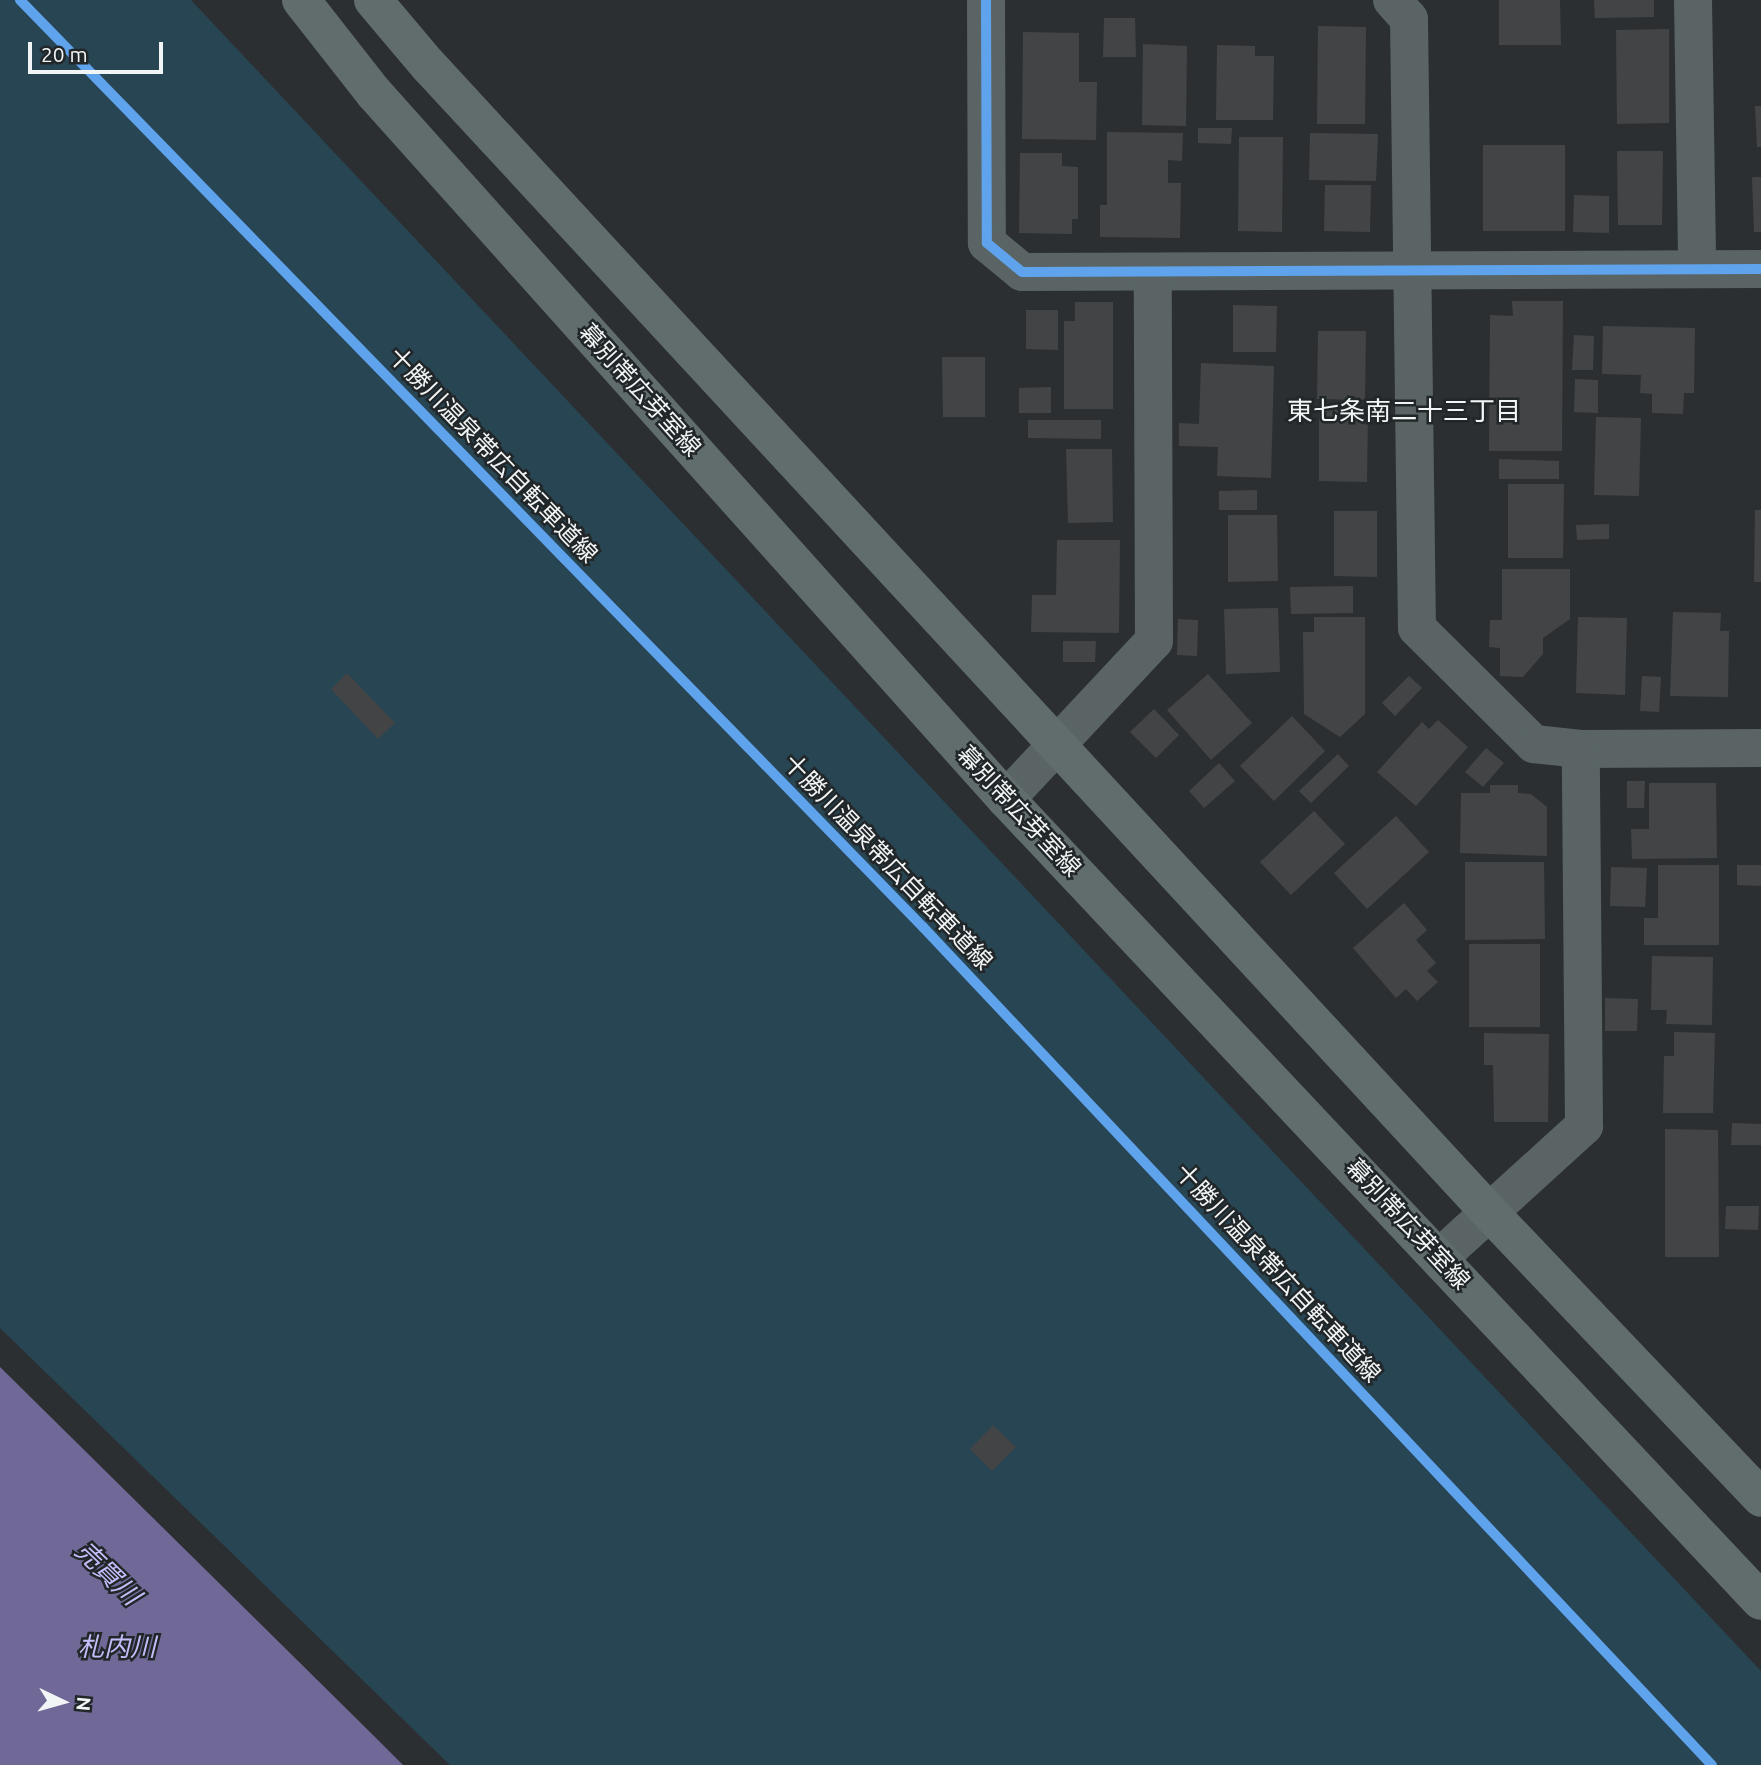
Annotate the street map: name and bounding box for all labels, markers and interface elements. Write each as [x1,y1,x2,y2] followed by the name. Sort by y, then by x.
[32,28,166,72] scale bar
[41,42,88,66] text: 20 m
[573,318,707,462] street label: 幕別帯広芽室線
[383,341,603,569] street label: 十勝川温泉帯広自転車道線
[1287,395,1521,427] district label: 東七条南二十三丁目
[951,740,1087,882] street label: 幕別帯広芽室線
[778,748,998,976] street label: 十勝川温泉帯広自転車道線
[1340,1153,1476,1295] street label: 幕別帯広芽室線
[1169,1158,1387,1388] street label: 十勝川温泉帯広自転車道線
[69,1535,147,1611] water label: 売買川
[78,1631,156,1663] water label: 札内川
[28,1667,98,1737] north arrow
[72,1696,95,1712] text: N

